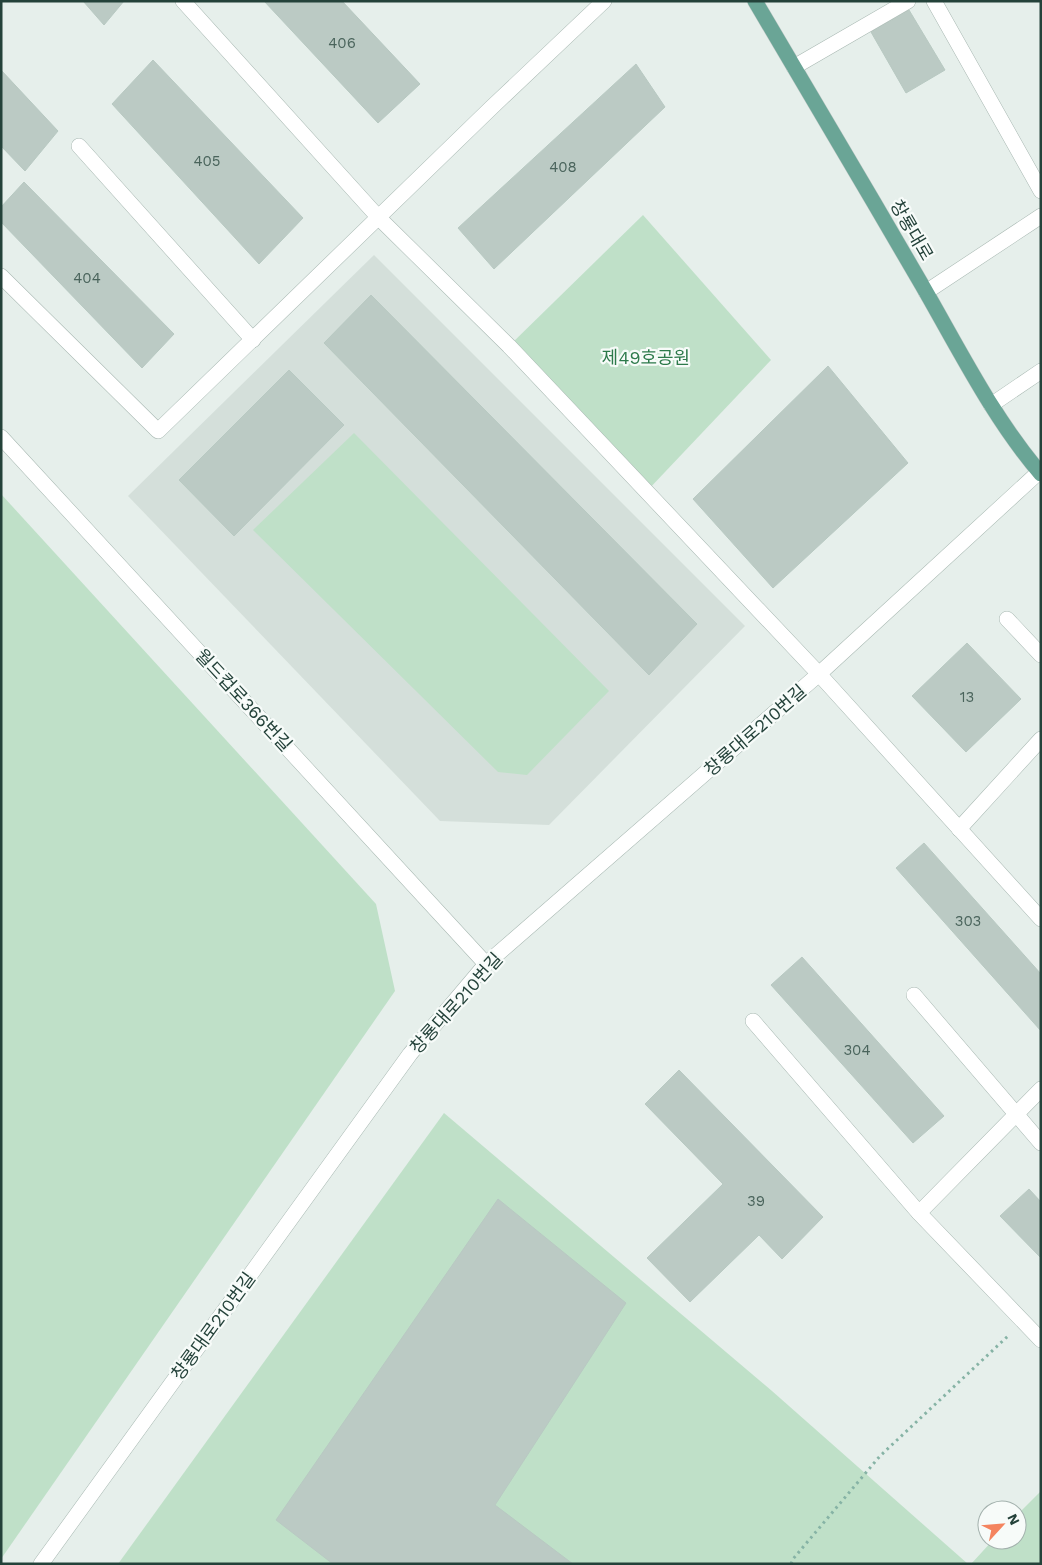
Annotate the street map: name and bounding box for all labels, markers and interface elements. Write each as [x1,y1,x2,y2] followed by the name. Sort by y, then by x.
[328,34,356,52] house number: 406
[193,152,221,170] house number: 405
[549,158,577,176] house number: 408
[886,196,938,264] street label: 창룡대로
[73,269,101,287] house number: 404
[602,347,690,368] park label: 제49호공원
[191,645,297,755] street label: 월드컵로366번길
[700,680,810,780] street label: 창룡대로210번길
[960,688,974,706] house number: 13
[955,912,981,930] house number: 303
[405,948,507,1058] street label: 창룡대로210번길
[843,1041,871,1059] house number: 304
[747,1192,765,1210] house number: 39
[167,1268,259,1384] street label: 창룡대로210번길
[977,1500,1027,1550] north arrow
[1004,1511,1023,1527] text: N

